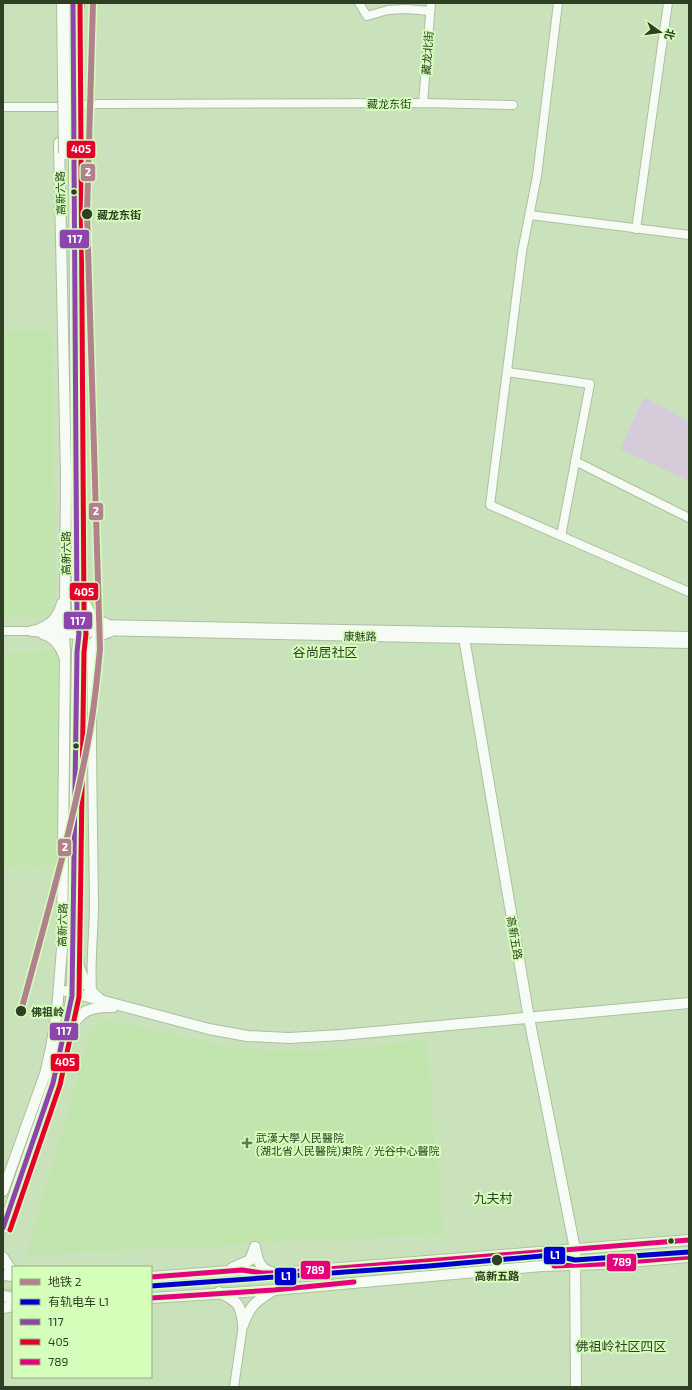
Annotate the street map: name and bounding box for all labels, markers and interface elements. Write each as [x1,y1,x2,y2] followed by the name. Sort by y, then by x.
[640,12,680,52] north arrow
[663,28,678,41] text: 北
[419,31,435,75] street label: 藏龙北街
[367,97,411,110] street label: 藏龙东街
[66,140,96,159] line badge: 405
[71,142,91,155] text: 405
[80,163,96,182] line badge: 2
[85,165,91,178] text: 2
[53,171,67,215] street label: 高新六路
[69,187,79,197] unlabelled marker
[80,207,94,221] marker: 藏龙东街
[97,208,141,221] place label: 藏龙东街
[59,229,90,249] line badge: 117
[67,232,83,245] text: 117
[88,502,104,521] line badge: 2
[93,504,99,517] text: 2
[59,531,72,575] street label: 高新六路
[69,582,99,601] line badge: 405
[74,585,94,598] text: 405
[63,611,93,630] line badge: 117
[70,614,86,627] text: 117
[343,629,377,643] street label: 康魅路
[292,644,358,660] district label: 谷尚居社区
[71,741,81,751] unlabelled marker
[57,838,72,857] line badge: 2
[62,840,68,853] text: 2
[55,903,69,947] street label: 高新六路
[505,915,525,961] street label: 高新五路
[14,1004,28,1018] marker: 佛祖岭
[31,1005,65,1018] place label: 佛祖岭
[49,1022,79,1041] line badge: 117
[56,1024,72,1037] text: 117
[50,1053,80,1072] line badge: 405
[55,1055,75,1068] text: 405
[256,1131,440,1157] place label: 武漢大學人民醫院 (湖北省人民醫院)東院 / 光谷中心醫院
[241,1137,253,1149] marker: 武漢大學人民醫院 (湖北省人民醫院)東院 / 光谷中心醫院
[473,1190,513,1206] district label: 九夫村
[666,1236,676,1246] unlabelled marker
[543,1246,566,1265] line badge: L1
[550,1248,560,1261] text: L1
[490,1253,504,1267] marker: 高新五路
[606,1253,637,1272] line badge: 789
[612,1255,632,1268] text: 789
[300,1260,331,1280] line badge: 789
[305,1263,325,1276] text: 789
[12,1266,152,1378] legend
[274,1267,297,1286] line badge: L1
[281,1269,291,1282] text: L1
[475,1269,520,1282] place label: 高新五路
[48,1274,82,1288] text: 地铁 2
[48,1294,109,1308] text: 有轨电车 L1
[48,1314,64,1328] text: 117
[48,1334,69,1348] text: 405
[575,1338,667,1354] district label: 佛祖岭社区四区
[48,1354,68,1368] text: 789

